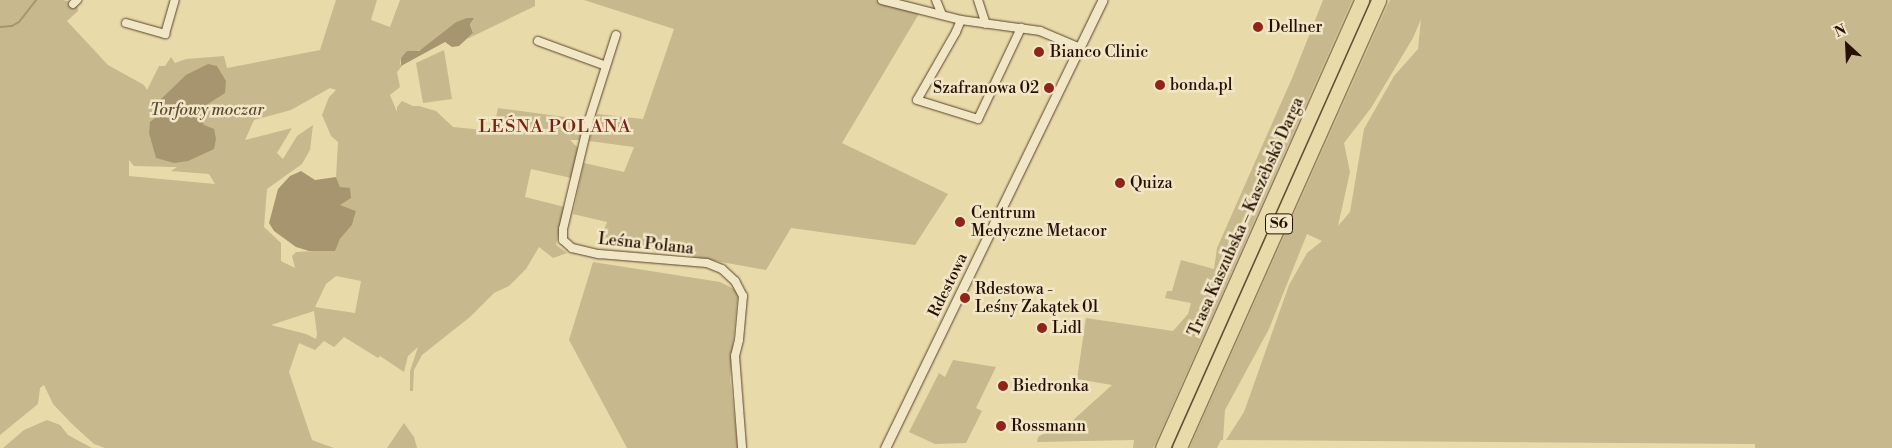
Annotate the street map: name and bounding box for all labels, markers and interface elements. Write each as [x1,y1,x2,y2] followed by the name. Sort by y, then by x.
[1268,17,1323,37] place label: Dellner
[1822,20,1872,70] north arrow
[1252,21,1264,33] marker: Dellner
[1832,21,1849,42] text: N
[1050,42,1148,62] place label: Bianco Clinic
[1032,45,1046,59] marker: Bianco Clinic
[1170,75,1232,95] place label: bonda.pl
[933,78,1039,98] place label: Szafranowa 02
[1154,79,1166,91] marker: bonda.pl
[1043,82,1055,94] marker: Szafranowa 02
[1184,94,1308,340] street label: Trasa Kaszubska – Kaszëbskô Darga
[150,100,264,120] park label: Torfowy moczar
[477,116,633,138] district label: LEŚNA POLANA
[1130,173,1173,193] place label: Quiza
[1114,177,1126,189] marker: Quiza
[971,203,1107,241] place label: Centrum Medyczne Metacor
[1264,212,1294,236] road number: S6
[953,215,967,229] marker: Centrum Medyczne Metacor
[597,229,695,259] street label: Leśna Polana
[924,250,972,320] street label: Rdestowa
[975,279,1099,317] place label: Rdestowa - Leśny Zakątek 01
[959,292,971,304] marker: Rdestowa - Leśny Zakątek 01
[1052,318,1082,338] place label: Lidl
[1036,322,1048,334] marker: Lidl
[1013,376,1089,396] place label: Biedronka
[997,380,1009,392] marker: Biedronka
[1011,416,1086,436] place label: Rossmann
[995,420,1007,432] marker: Rossmann

